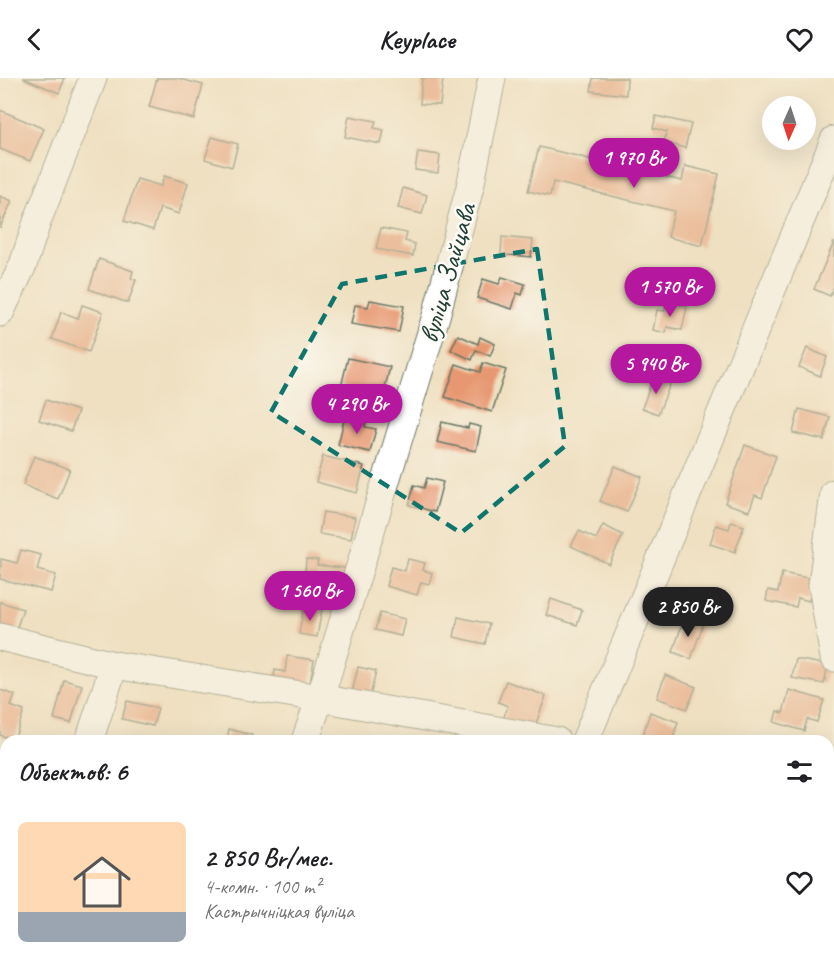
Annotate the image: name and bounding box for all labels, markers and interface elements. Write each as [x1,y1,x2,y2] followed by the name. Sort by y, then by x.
[379,22,455,56] text: Keyplace
[18,23,51,56] icon: back
[783,23,816,56] icon: heart
[762,96,816,150] north arrow
[762,96,816,150] map controls
[572,138,696,189] pin: 1 970 Br
[602,145,666,170] text: 1 970 Br
[410,198,484,347] street label: вуліца Зайцава
[608,267,732,318] pin: 1 570 Br
[639,274,701,299] text: 1 570 Br
[594,344,718,395] pin: 5 940 Br
[625,351,687,376] text: 5 940 Br
[295,384,419,435] pin: 4 290 Br
[325,391,389,416] text: 4 290 Br
[248,571,372,622] pin: 1 560 Br
[278,578,342,603] text: 1 560 Br
[626,587,750,638] pin: 2 850 Br
[656,594,720,619] text: 2 850 Br
[18,755,127,788] text: Объектов: 6
[783,755,816,788] icon: filters
[204,841,332,874] text: 2 850 Br/мес.
[66,846,138,918] icon: home
[783,866,816,899] icon: heart
[204,874,321,899] text: 4-комн. · 100 m²
[204,899,354,924] text: Кастрычніцкая вуліца

